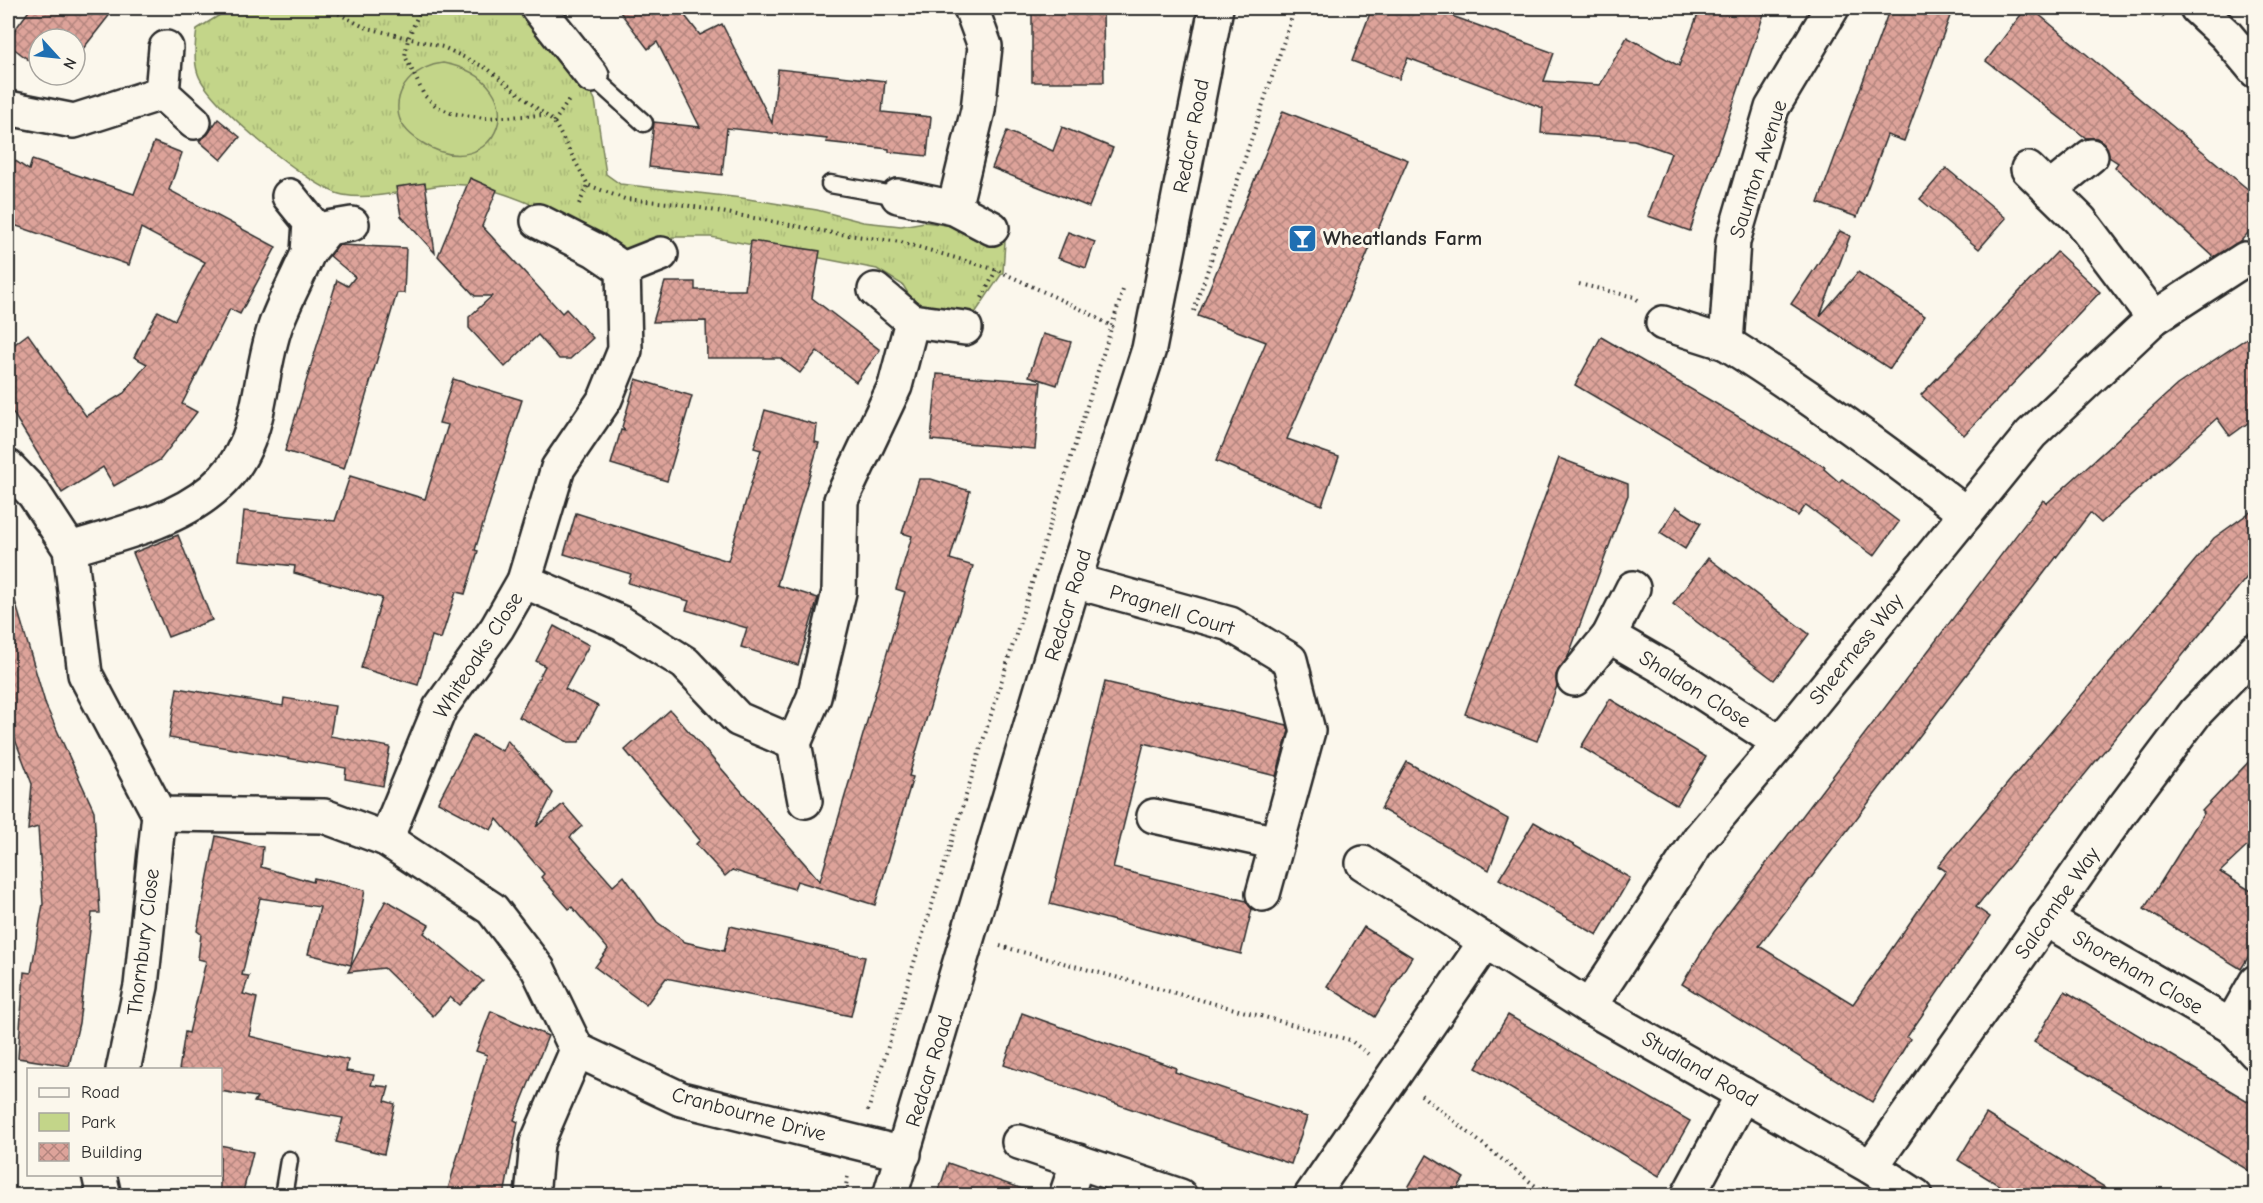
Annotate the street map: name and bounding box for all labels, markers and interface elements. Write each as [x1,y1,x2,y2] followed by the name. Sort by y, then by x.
[27,27,87,87] north arrow
[59,55,80,72] text: N
[1168,77,1214,195] street label: Redcar Road
[1724,97,1792,241] street label: Saunton Avenue
[1286,222,1318,254] bar icon: Wheatlands Farm
[1323,226,1482,250] place label: Wheatlands Farm
[1040,546,1096,664] street label: Redcar Road
[1107,580,1238,641] street label: Pragnell Court
[428,587,528,723] street label: Whiteoaks Close
[1804,588,1908,709] street label: Sheerness Way
[1635,645,1755,733] street label: Shaldon Close
[2009,842,2105,964] street label: Salcombe Way
[122,867,164,1017] street label: Thornbury Close
[2069,925,2207,1019] street label: Shoreham Close
[901,1012,957,1130] street label: Redcar Road
[1638,1026,1762,1112] street label: Studland Road
[27,1068,222,1176] legend
[81,1082,120,1103] text: Road
[669,1082,829,1146] street label: Cranbourne Drive
[81,1112,116,1133] text: Park
[81,1142,143,1163] text: Building

